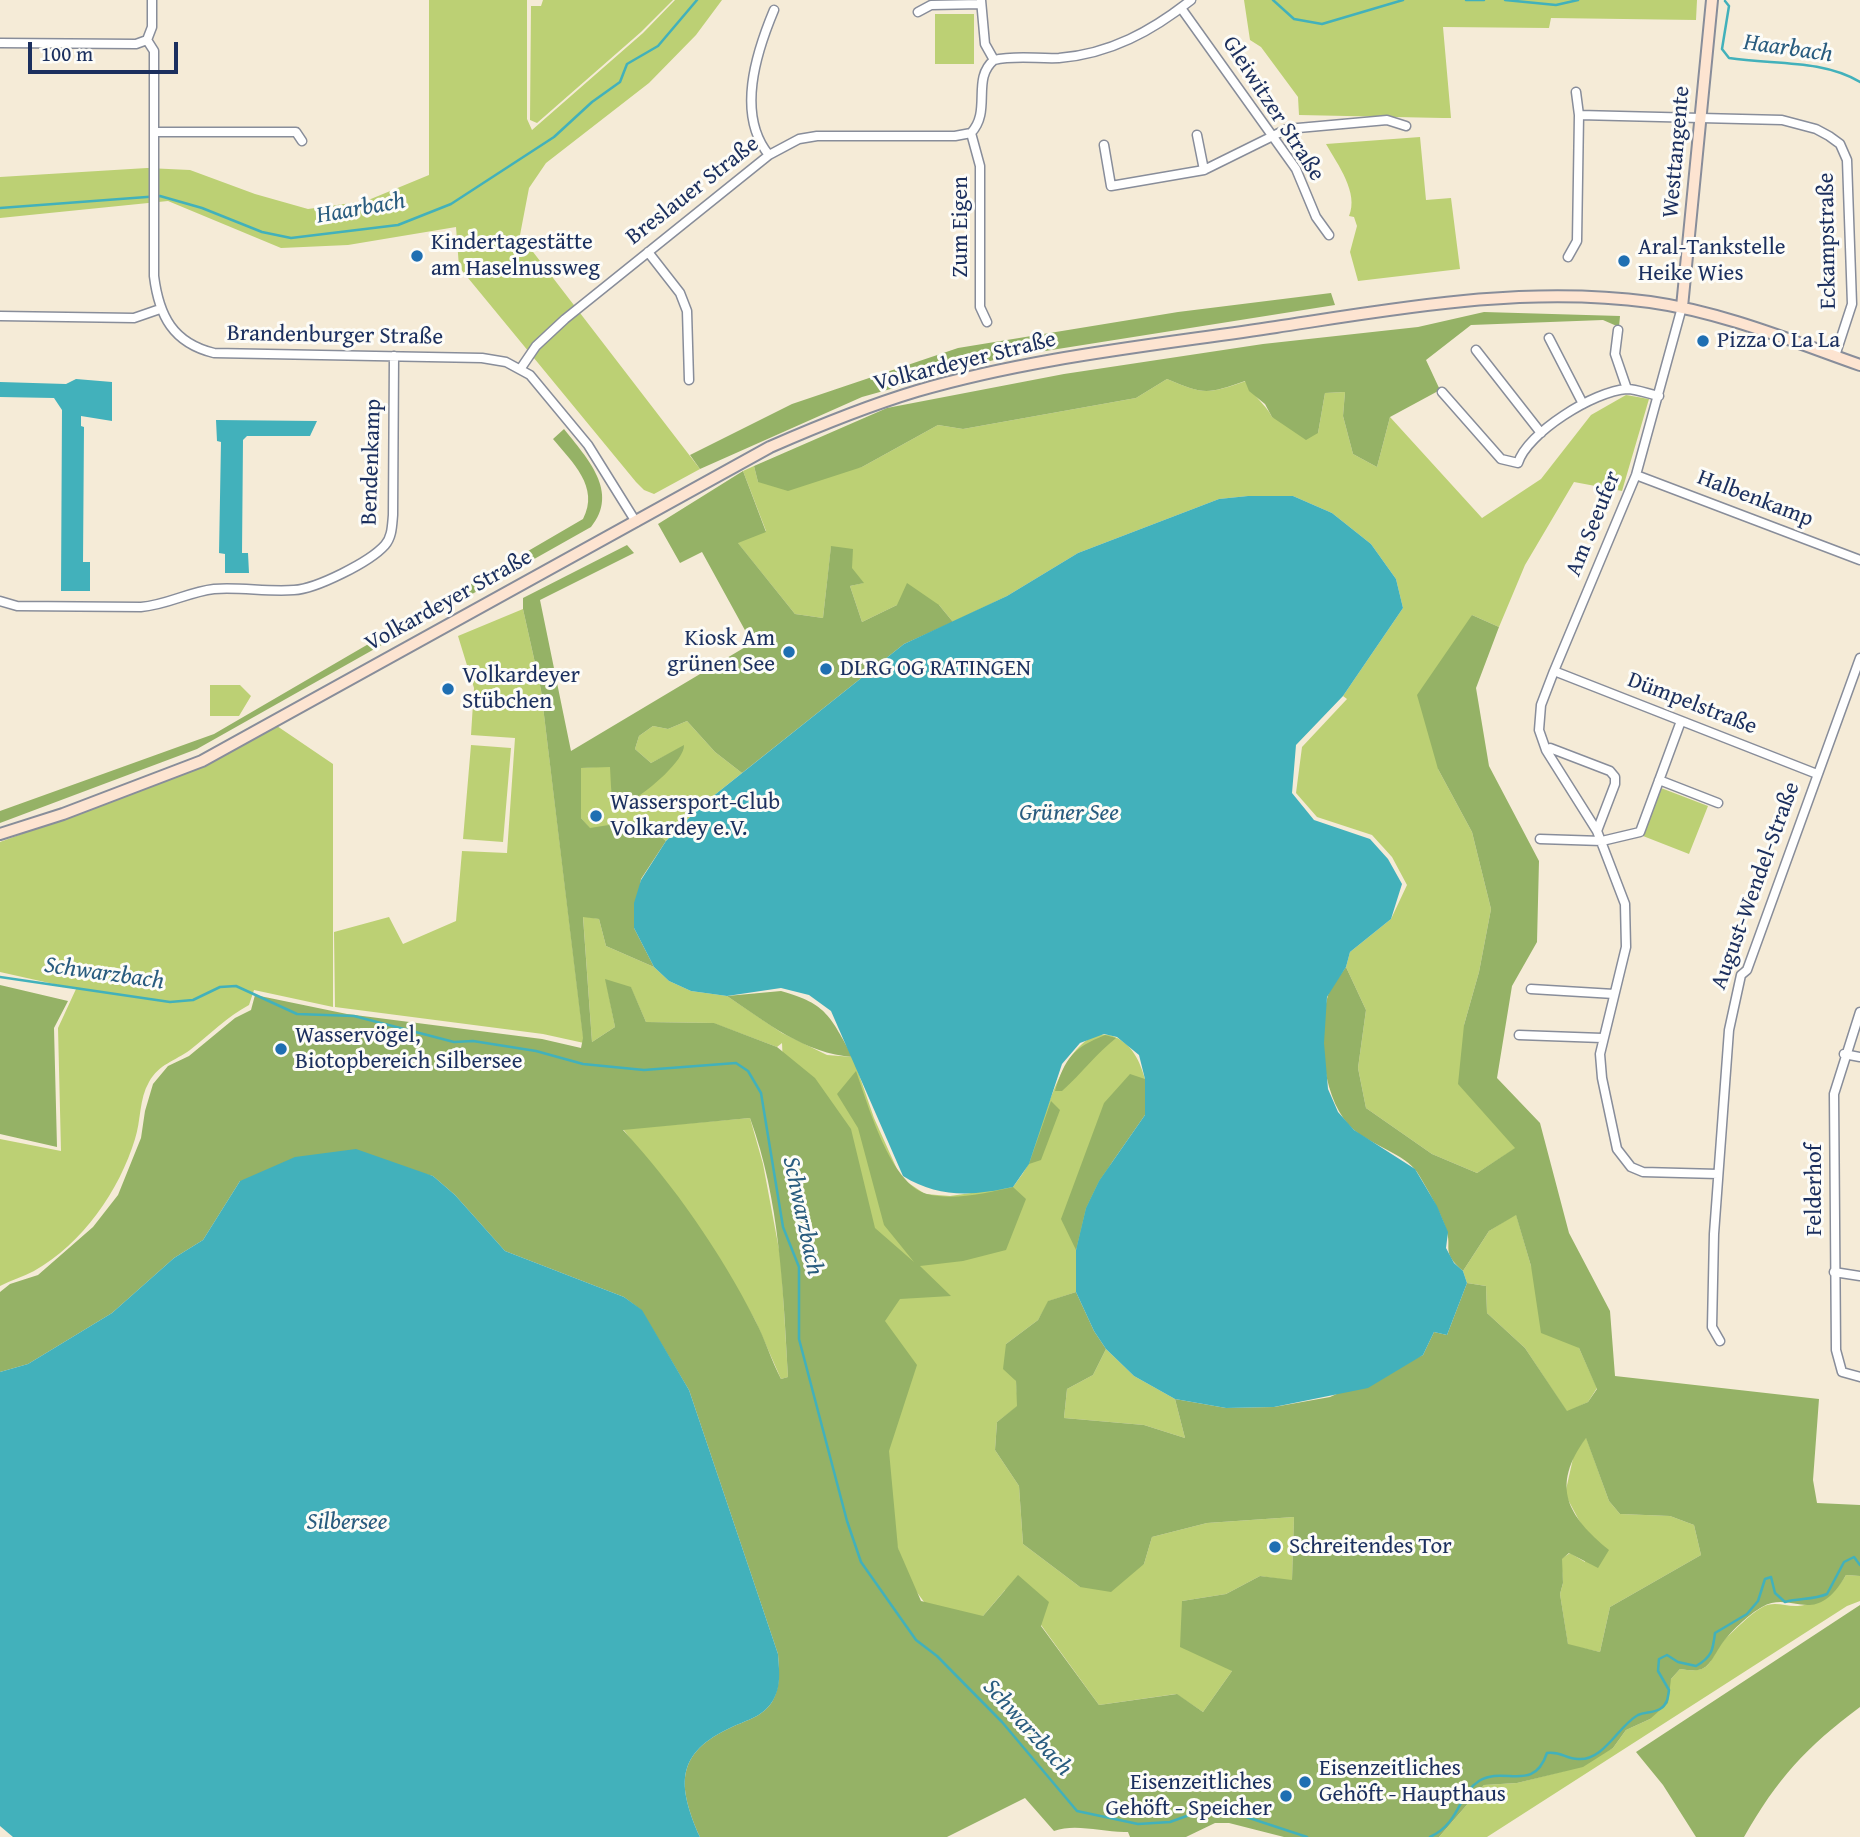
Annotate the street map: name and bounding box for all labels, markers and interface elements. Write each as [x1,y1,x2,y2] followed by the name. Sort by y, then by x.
[32,28,182,72] scale bar
[1742,28,1834,70] water label: Haarbach
[1216,31,1330,187] street label: Gleiwitzer Straße
[41,38,93,69] text: 100 m
[1657,85,1697,219] street label: Westtangente
[621,131,765,251] street label: Breslauer Straße
[1813,172,1843,310] street label: Eckampstraße
[947,176,975,278] street label: Zum Eigen
[314,187,408,231] water label: Haarbach
[431,229,600,283] place label: Kindertagestätte am Haselnussweg
[1638,234,1786,288] place label: Aral-Tankstelle Heike Wies
[409,248,425,264] marker: Kindertagestätte am Haselnussweg
[1616,253,1632,269] marker: Aral-Tankstelle Heike Wies
[227,320,443,352] street label: Brandenburger Straße
[871,326,1059,398] street label: Volkardeyer Straße
[1717,327,1840,355] place label: Pizza O La La
[1695,333,1711,349] marker: Pizza O La La
[356,398,388,526] street label: Bendenkamp
[1693,464,1817,534] street label: Halbenkamp
[1560,468,1628,580] street label: Am Seeufer
[361,544,537,658] street label: Volkardeyer Straße
[667,625,775,679] place label: Kiosk Am grünen See
[781,644,797,660] marker: Kiosk Am grünen See
[840,655,1031,683] place label: DLRG OG RATINGEN
[818,661,834,677] marker: DLRG OG RATINGEN
[462,662,580,716] place label: Volkardeyer Stübchen
[1623,667,1761,741] street label: Dümpelstraße
[440,681,456,697] marker: Volkardeyer Stübchen
[1706,778,1806,994] street label: August-Wendel-Straße
[610,789,780,843] place label: Wassersport-Club Volkardey e.V.
[1019,800,1119,828] water label: Grüner See
[588,808,604,824] marker: Wassersport-Club Volkardey e.V.
[42,951,166,997] water label: Schwarzbach
[295,1022,522,1076] place label: Wasservögel, Biotopbereich Silbersee
[273,1041,289,1057] marker: Wasservögel, Biotopbereich Silbersee
[1801,1144,1829,1236] street label: Felderhof
[775,1154,829,1278] water label: Schwarzbach
[307,1509,387,1537] water label: Silbersee
[1289,1533,1452,1561] place label: Schreitendes Tor
[1267,1539,1283,1555] marker: Schreitendes Tor
[976,1674,1078,1782] water label: Schwarzbach
[1319,1755,1506,1809] place label: Eisenzeitliches Gehöft - Haupthaus
[1106,1769,1272,1823] place label: Eisenzeitliches Gehöft - Speicher
[1297,1774,1313,1790] marker: Eisenzeitliches Gehöft - Haupthaus
[1278,1788,1294,1804] marker: Eisenzeitliches Gehöft - Speicher

